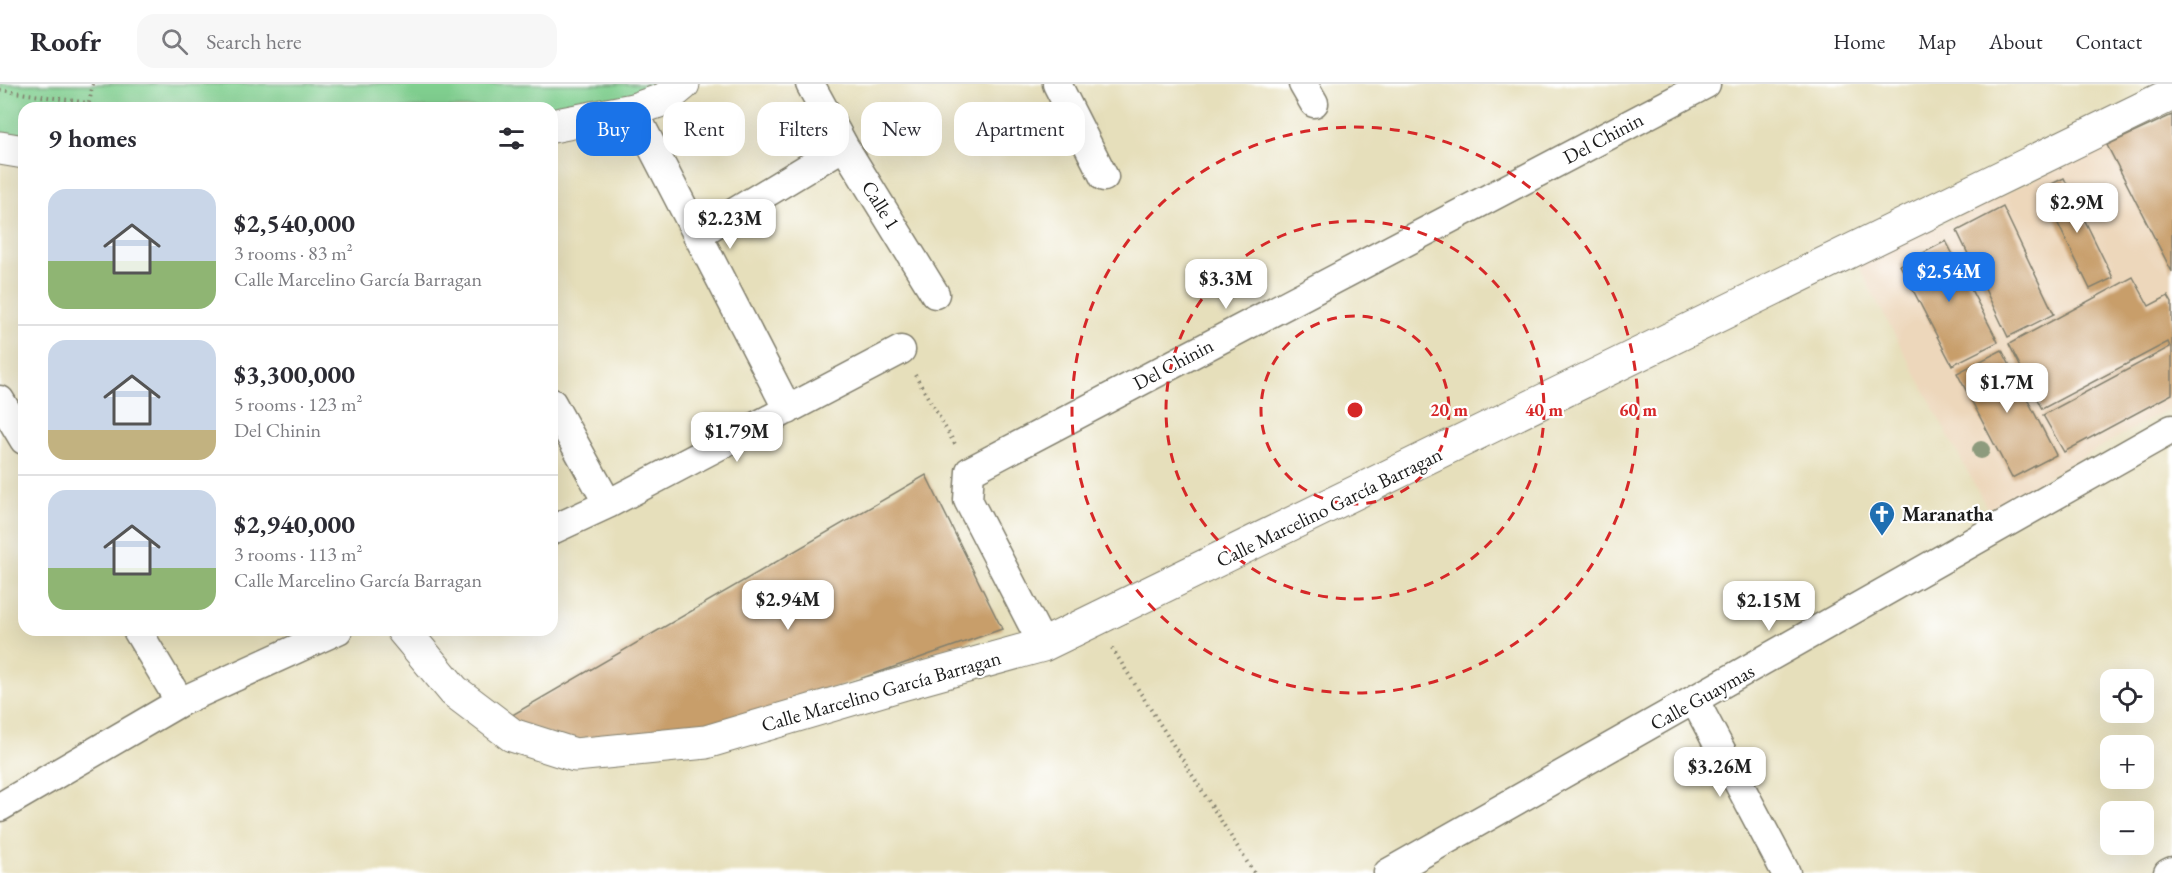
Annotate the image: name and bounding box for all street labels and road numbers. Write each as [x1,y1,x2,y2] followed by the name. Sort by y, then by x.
[1558,106,1648,170] street label: Del Chinin
[856,176,906,234] street label: Calle 1
[1128,332,1218,396] street label: Del Chinin
[1212,441,1447,573] street label: Calle Marcelino García Barragan
[758,644,1004,738] street label: Calle Marcelino García Barragan
[1645,658,1759,736] street label: Calle Guaymas

